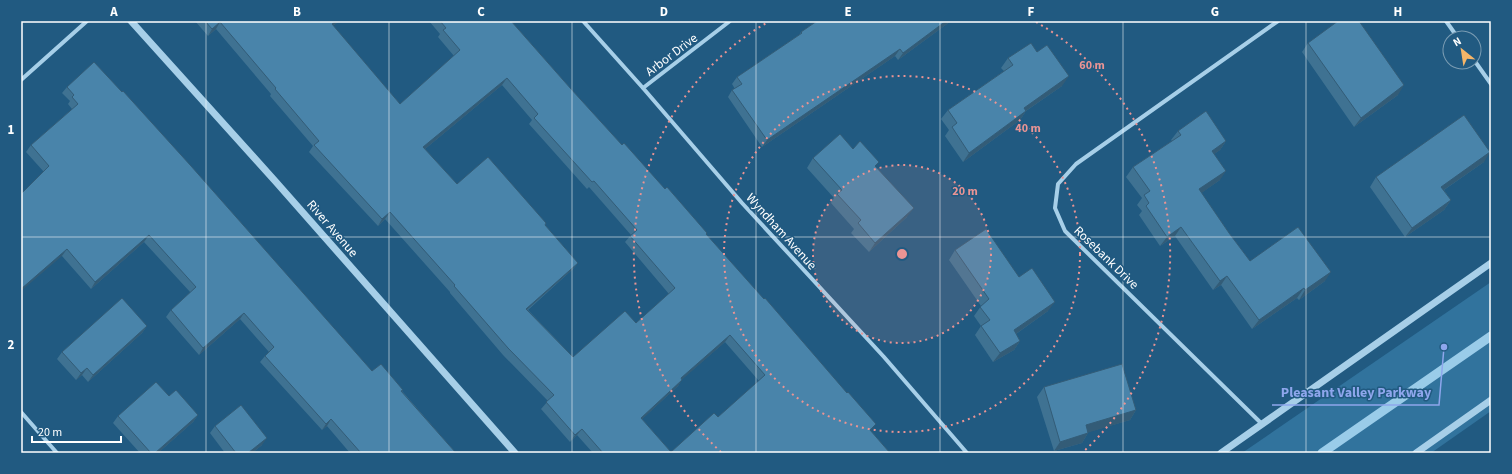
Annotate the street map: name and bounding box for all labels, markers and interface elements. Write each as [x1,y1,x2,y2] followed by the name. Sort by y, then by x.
[109,3,118,21] text: A
[293,3,301,21] text: B
[477,3,485,21] text: C
[660,3,668,21] text: D
[844,3,852,21] text: E
[1028,3,1035,21] text: F
[1211,3,1219,21] text: G
[1394,3,1402,21] text: H
[642,29,701,80] street label: Arbor Drive
[1442,30,1482,70] north arrow
[1450,33,1464,50] text: N
[1079,57,1105,74] text: 60 m
[1015,120,1041,137] text: 40 m
[8,121,15,139] text: 1
[952,183,978,200] text: 20 m
[742,189,821,274] street label: Wyndham Avenue
[302,196,362,261] street label: River Avenue
[1070,222,1143,293] street label: Rosebank Drive
[895,247,909,261] centre of rings
[8,336,15,354] text: 2
[1272,379,1439,405] callout: Pleasant Valley Parkway
[1281,383,1432,403] text: Pleasant Valley Parkway
[32,418,121,444] scale bar
[38,424,62,441] text: 20 m

